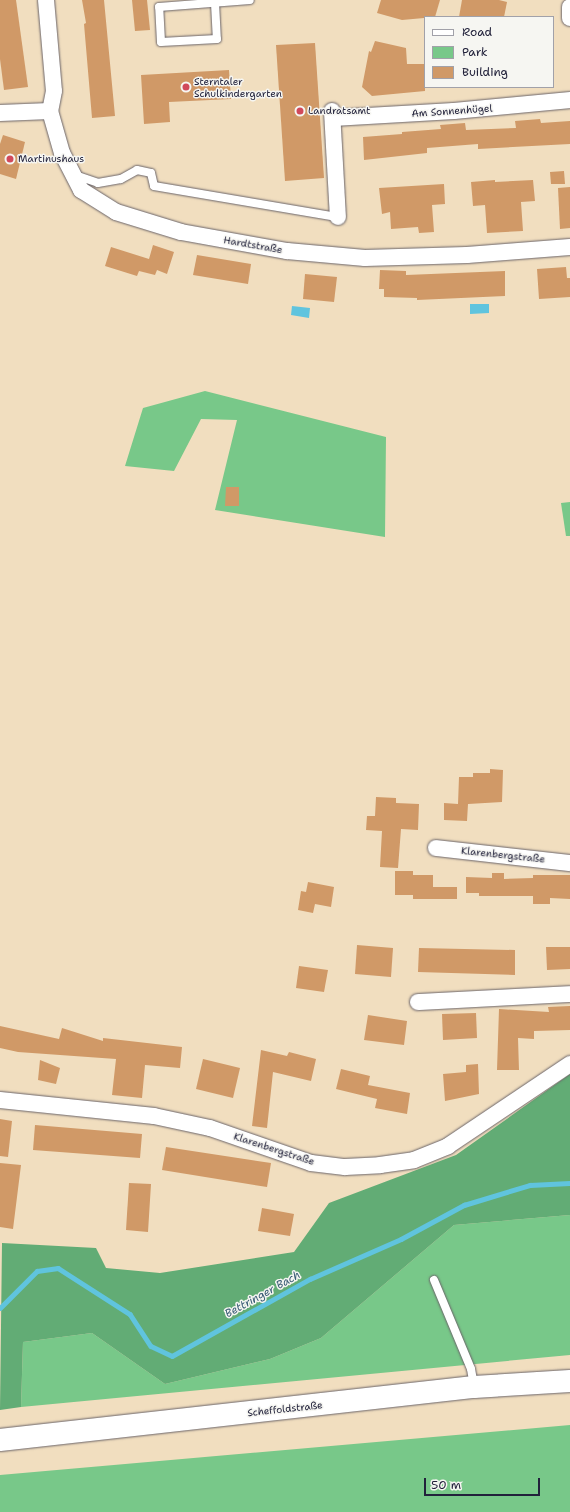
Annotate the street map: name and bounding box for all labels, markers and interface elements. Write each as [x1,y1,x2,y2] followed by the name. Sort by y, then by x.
[424,16,554,88] legend
[462,24,492,40] text: Road
[462,44,488,60] text: Park
[462,64,508,80] text: Building
[194,75,282,98] place label: Sterntaler Schulkindergarten
[181,82,191,92] marker: Sterntaler Schulkindergarten
[411,102,493,120] street label: Am Sonnenhügel
[308,105,370,117] place label: Landratsamt
[295,106,305,116] marker: Landratsamt
[18,153,84,165] place label: Martinushaus
[5,154,15,164] marker: Martinushaus
[223,234,283,256] street label: Hardtstraße
[460,845,546,865] street label: Klarenbergstraße
[232,1130,316,1168] street label: Klarenbergstraße
[223,1269,303,1321] water label: Bettringer Bach
[247,1399,323,1419] street label: Scheffoldstraße
[426,1470,542,1496] scale bar
[431,1477,461,1493] text: 50 m

